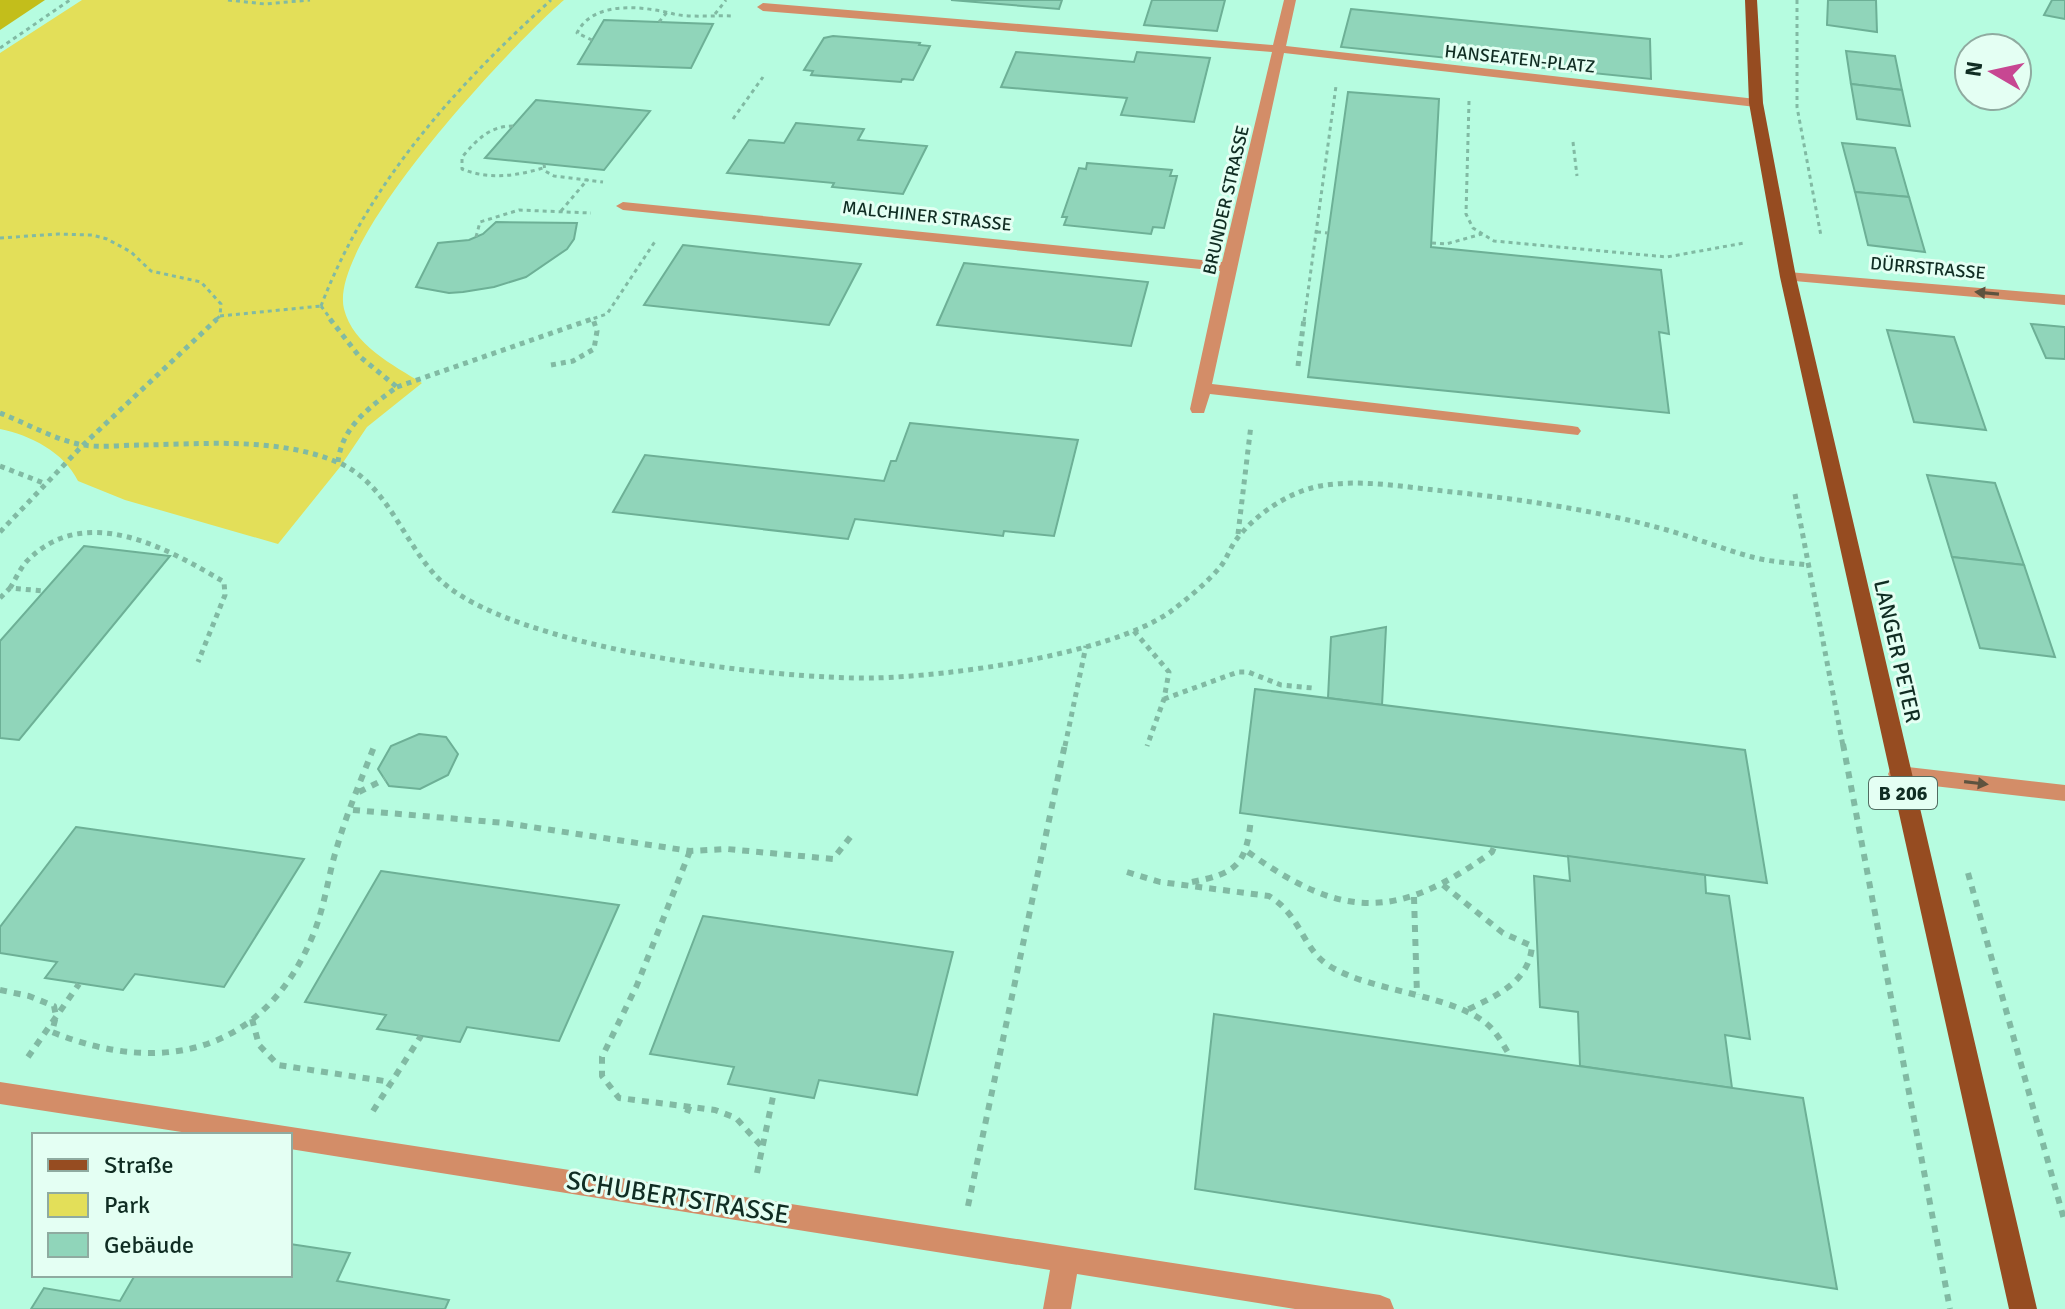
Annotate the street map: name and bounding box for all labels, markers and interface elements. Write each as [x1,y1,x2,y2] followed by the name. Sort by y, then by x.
[1953,32,2033,112] north arrow
[1444,40,1596,78] street label: HANSEATEN-PLATZ
[1959,59,1988,79] text: N
[1198,123,1254,277] street label: BRUNDER STRASSE
[841,196,1013,236] street label: MALCHINER STRASSE
[1869,252,1987,284] street label: DÜRRSTRASSE
[1974,286,1999,299] one-way arrow
[1868,577,1927,725] street label: LANGER PETER
[1964,776,1989,789] one-way arrow
[1869,777,1937,809] road number: B 206
[32,1133,292,1277] legend
[104,1150,174,1180] text: Straße
[564,1165,792,1231] street label: SCHUBERTSTRASSE
[104,1190,150,1220] text: Park
[104,1230,194,1260] text: Gebäude

